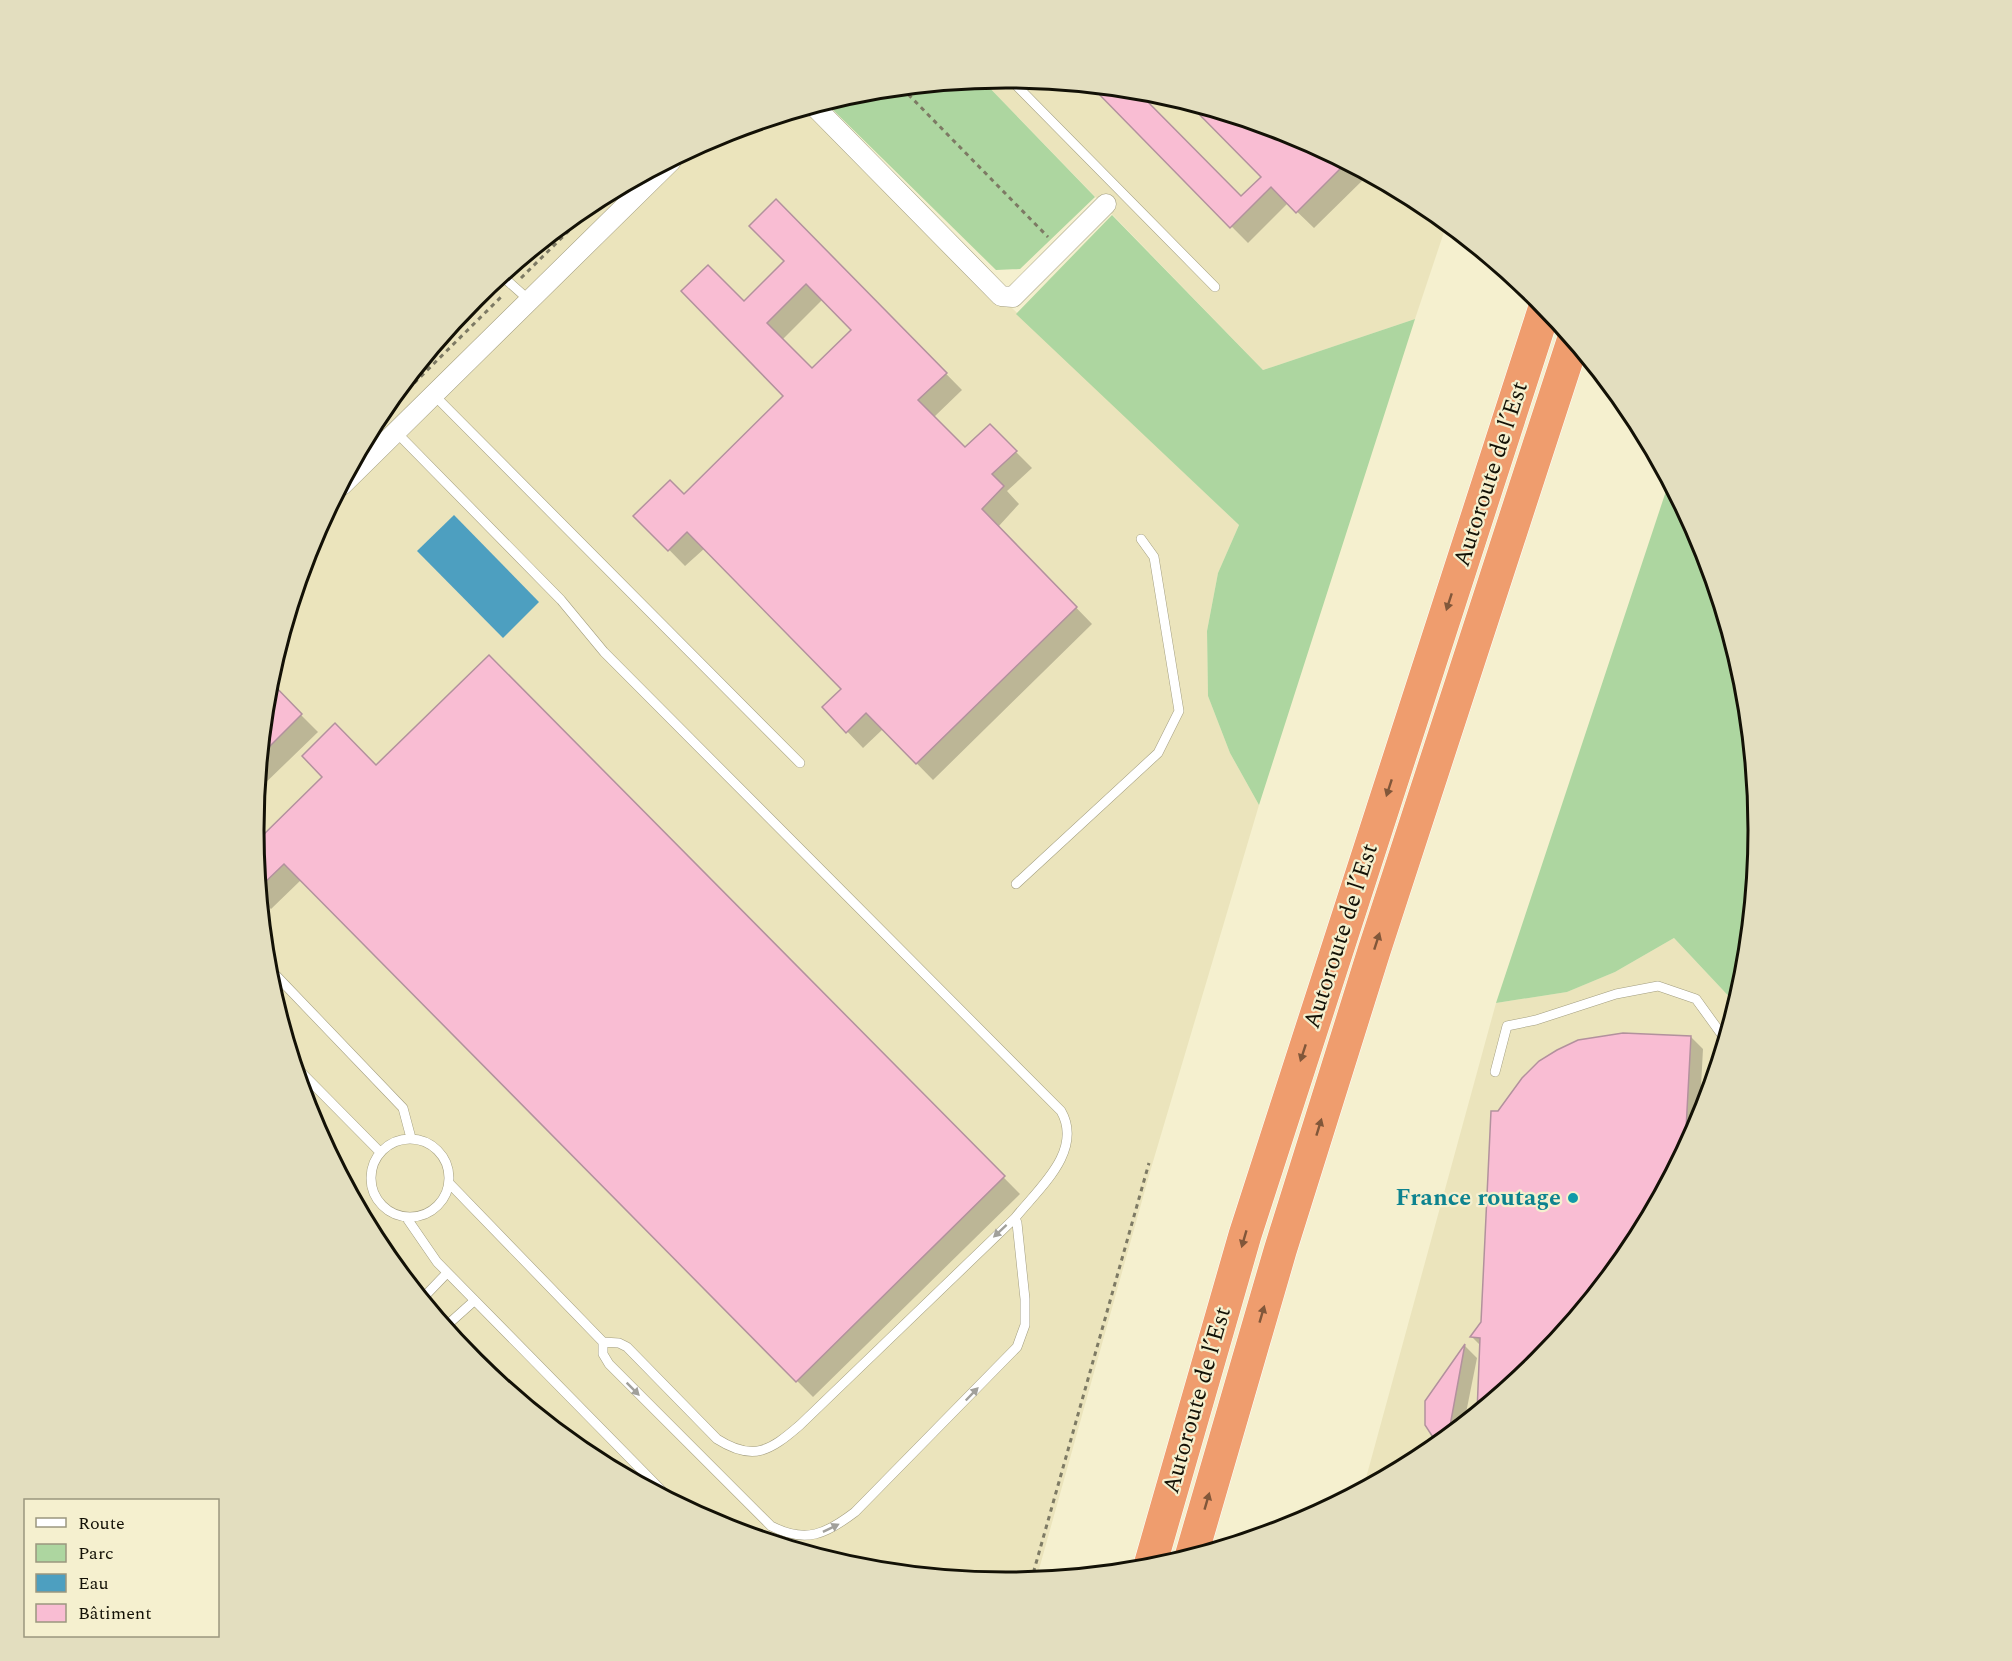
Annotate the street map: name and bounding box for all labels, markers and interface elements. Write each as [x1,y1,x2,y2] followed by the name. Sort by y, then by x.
[1444,377,1538,571] street label: Autoroute de l’Est
[1444,593,1453,611] one-way arrow
[1383,779,1393,797] one-way arrow
[1294,839,1388,1033] street label: Autoroute de l’Est
[1373,932,1383,950] one-way arrow
[1298,1044,1307,1062] one-way arrow
[1315,1118,1324,1136] one-way arrow
[1395,1180,1561,1216] place label: France routage
[1566,1191,1580,1205] marker: France routage
[994,1224,1008,1238] one-way arrow
[1239,1230,1248,1248] one-way arrow
[1153,1302,1241,1498] street label: Autoroute de l’Est
[1258,1305,1267,1323] one-way arrow
[626,1382,641,1396] one-way arrow
[964,1387,978,1401] one-way arrow
[1203,1492,1212,1510] one-way arrow
[24,1499,219,1637] legend
[78,1510,125,1537] text: Route
[823,1523,840,1532] one-way arrow
[78,1540,114,1567] text: Parc
[78,1570,109,1597] text: Eau
[78,1600,152,1627] text: Bâtiment

